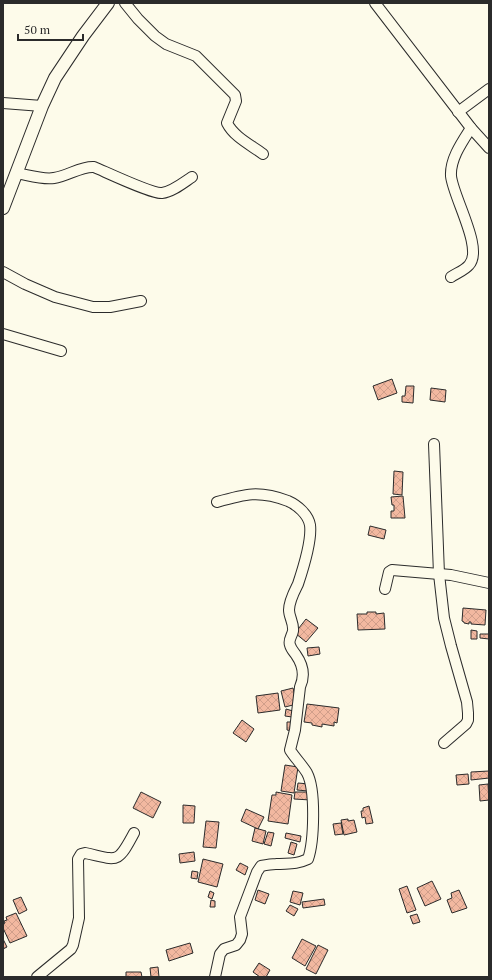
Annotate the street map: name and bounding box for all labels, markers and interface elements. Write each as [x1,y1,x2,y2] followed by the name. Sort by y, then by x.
[18,16,83,42] scale bar
[24,22,51,37] text: 50 m

